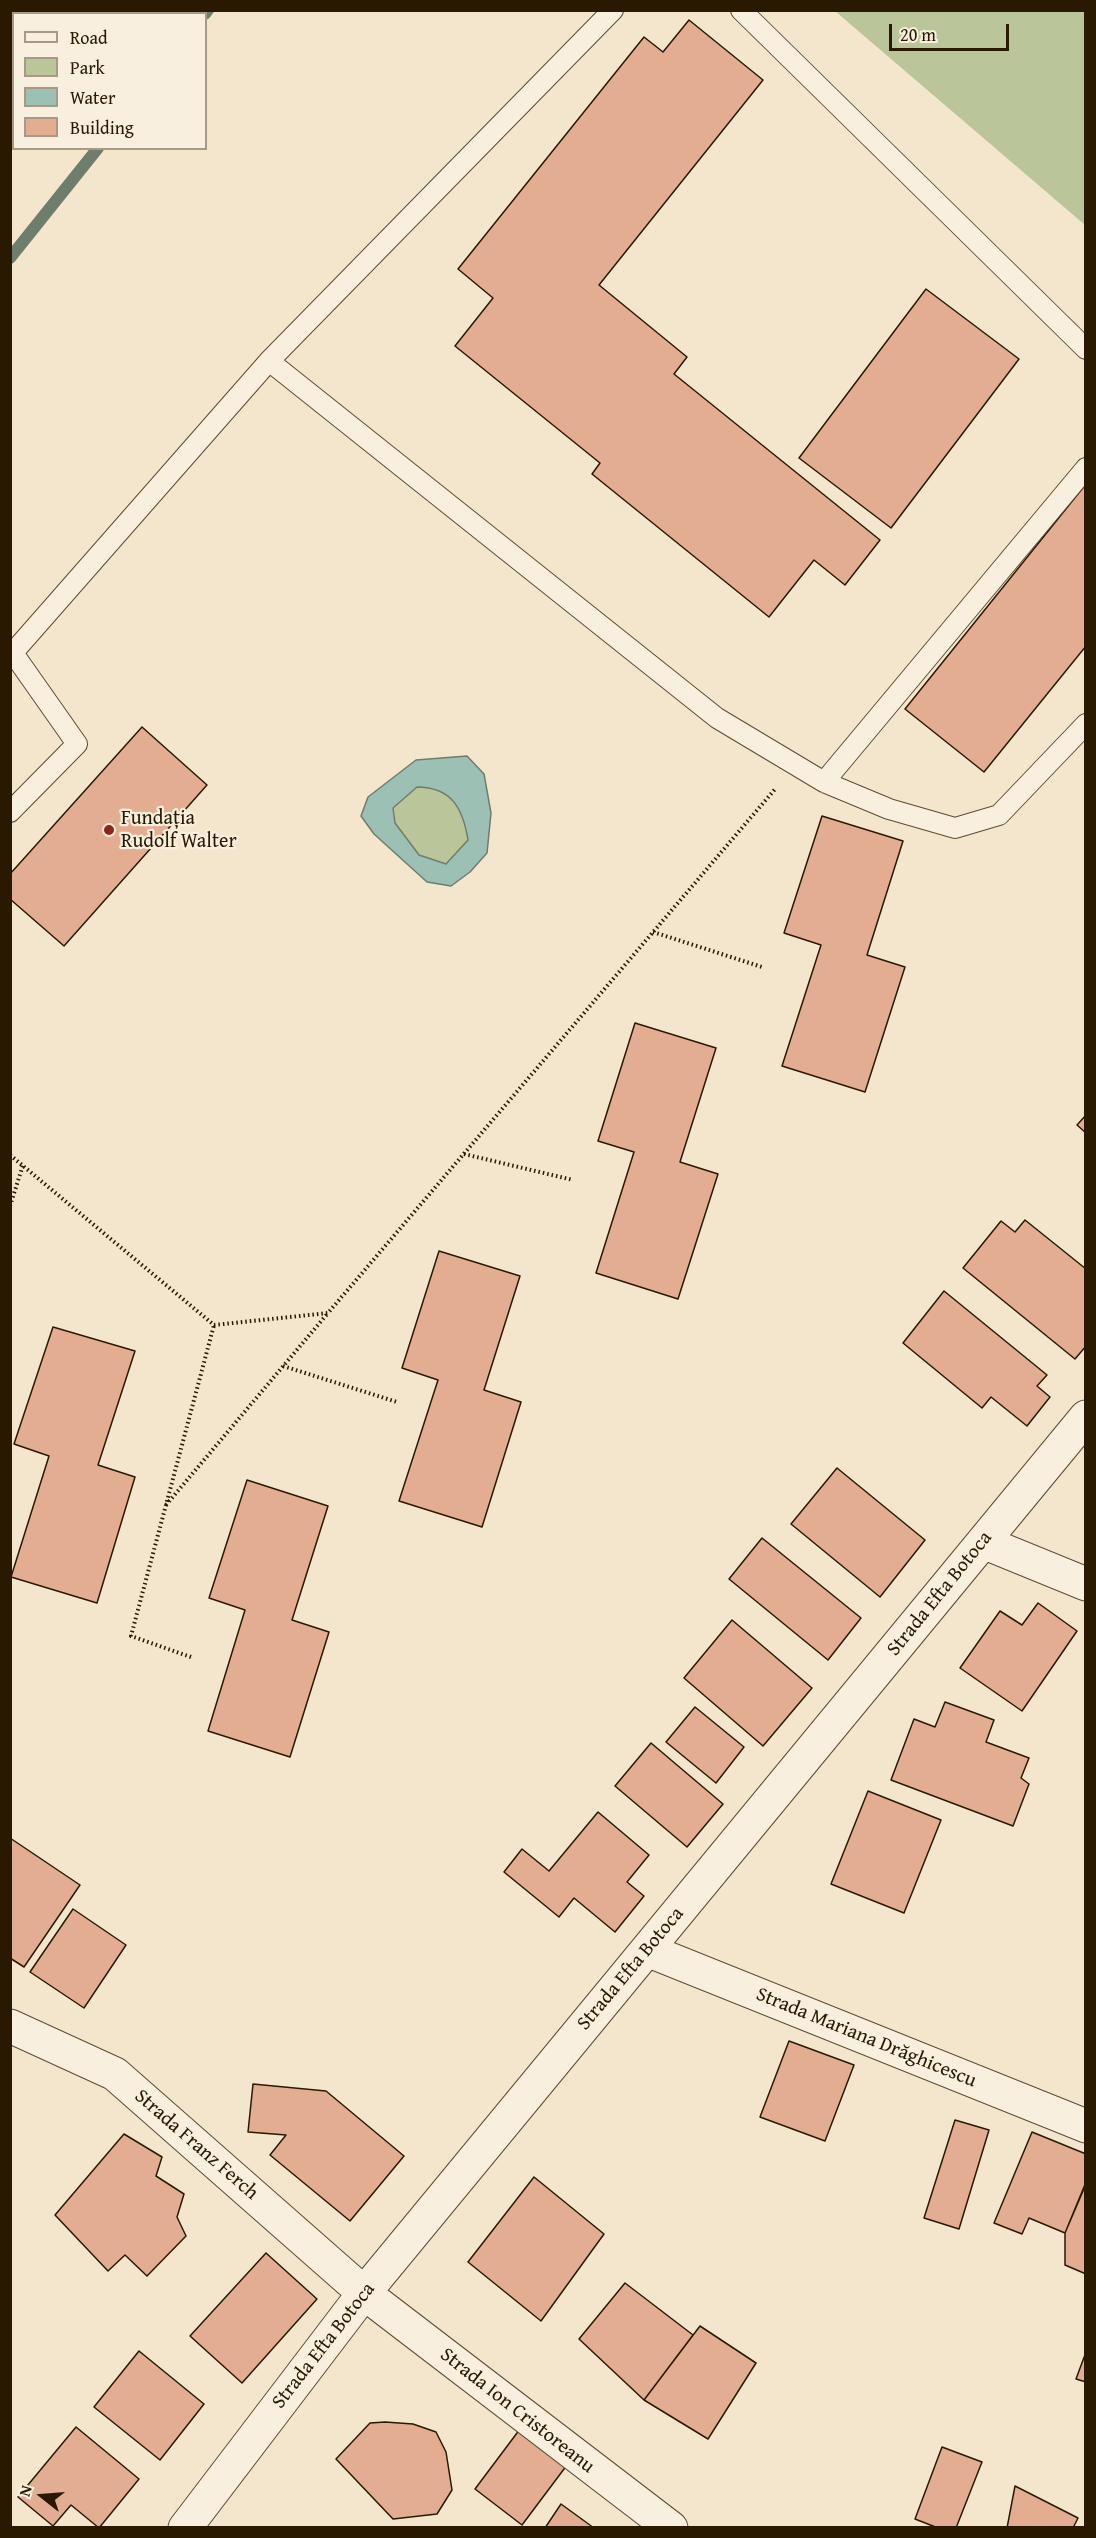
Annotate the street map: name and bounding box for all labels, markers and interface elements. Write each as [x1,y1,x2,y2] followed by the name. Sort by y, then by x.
[12,12,207,150] legend
[892,12,1012,50] scale bar
[900,21,936,48] text: 20 m
[70,24,108,51] text: Road
[70,54,105,81] text: Park
[70,84,115,111] text: Water
[70,114,134,141] text: Building
[121,807,237,854] place label: Fundația Rudolf Walter
[102,823,116,837] marker: Fundația Rudolf Walter
[882,1527,998,1661] street label: Strada Efta Botoca
[572,1903,690,2035] street label: Strada Efta Botoca
[752,1983,980,2093] street label: Strada Mariana Drăghicescu
[129,2085,263,2205] street label: Strada Franz Ferch
[267,2278,381,2414] street label: Strada Efta Botoca
[435,2343,599,2479] street label: Strada Ion Cristoreanu
[12,2466,72,2526] north arrow
[12,2482,38,2499] text: N

